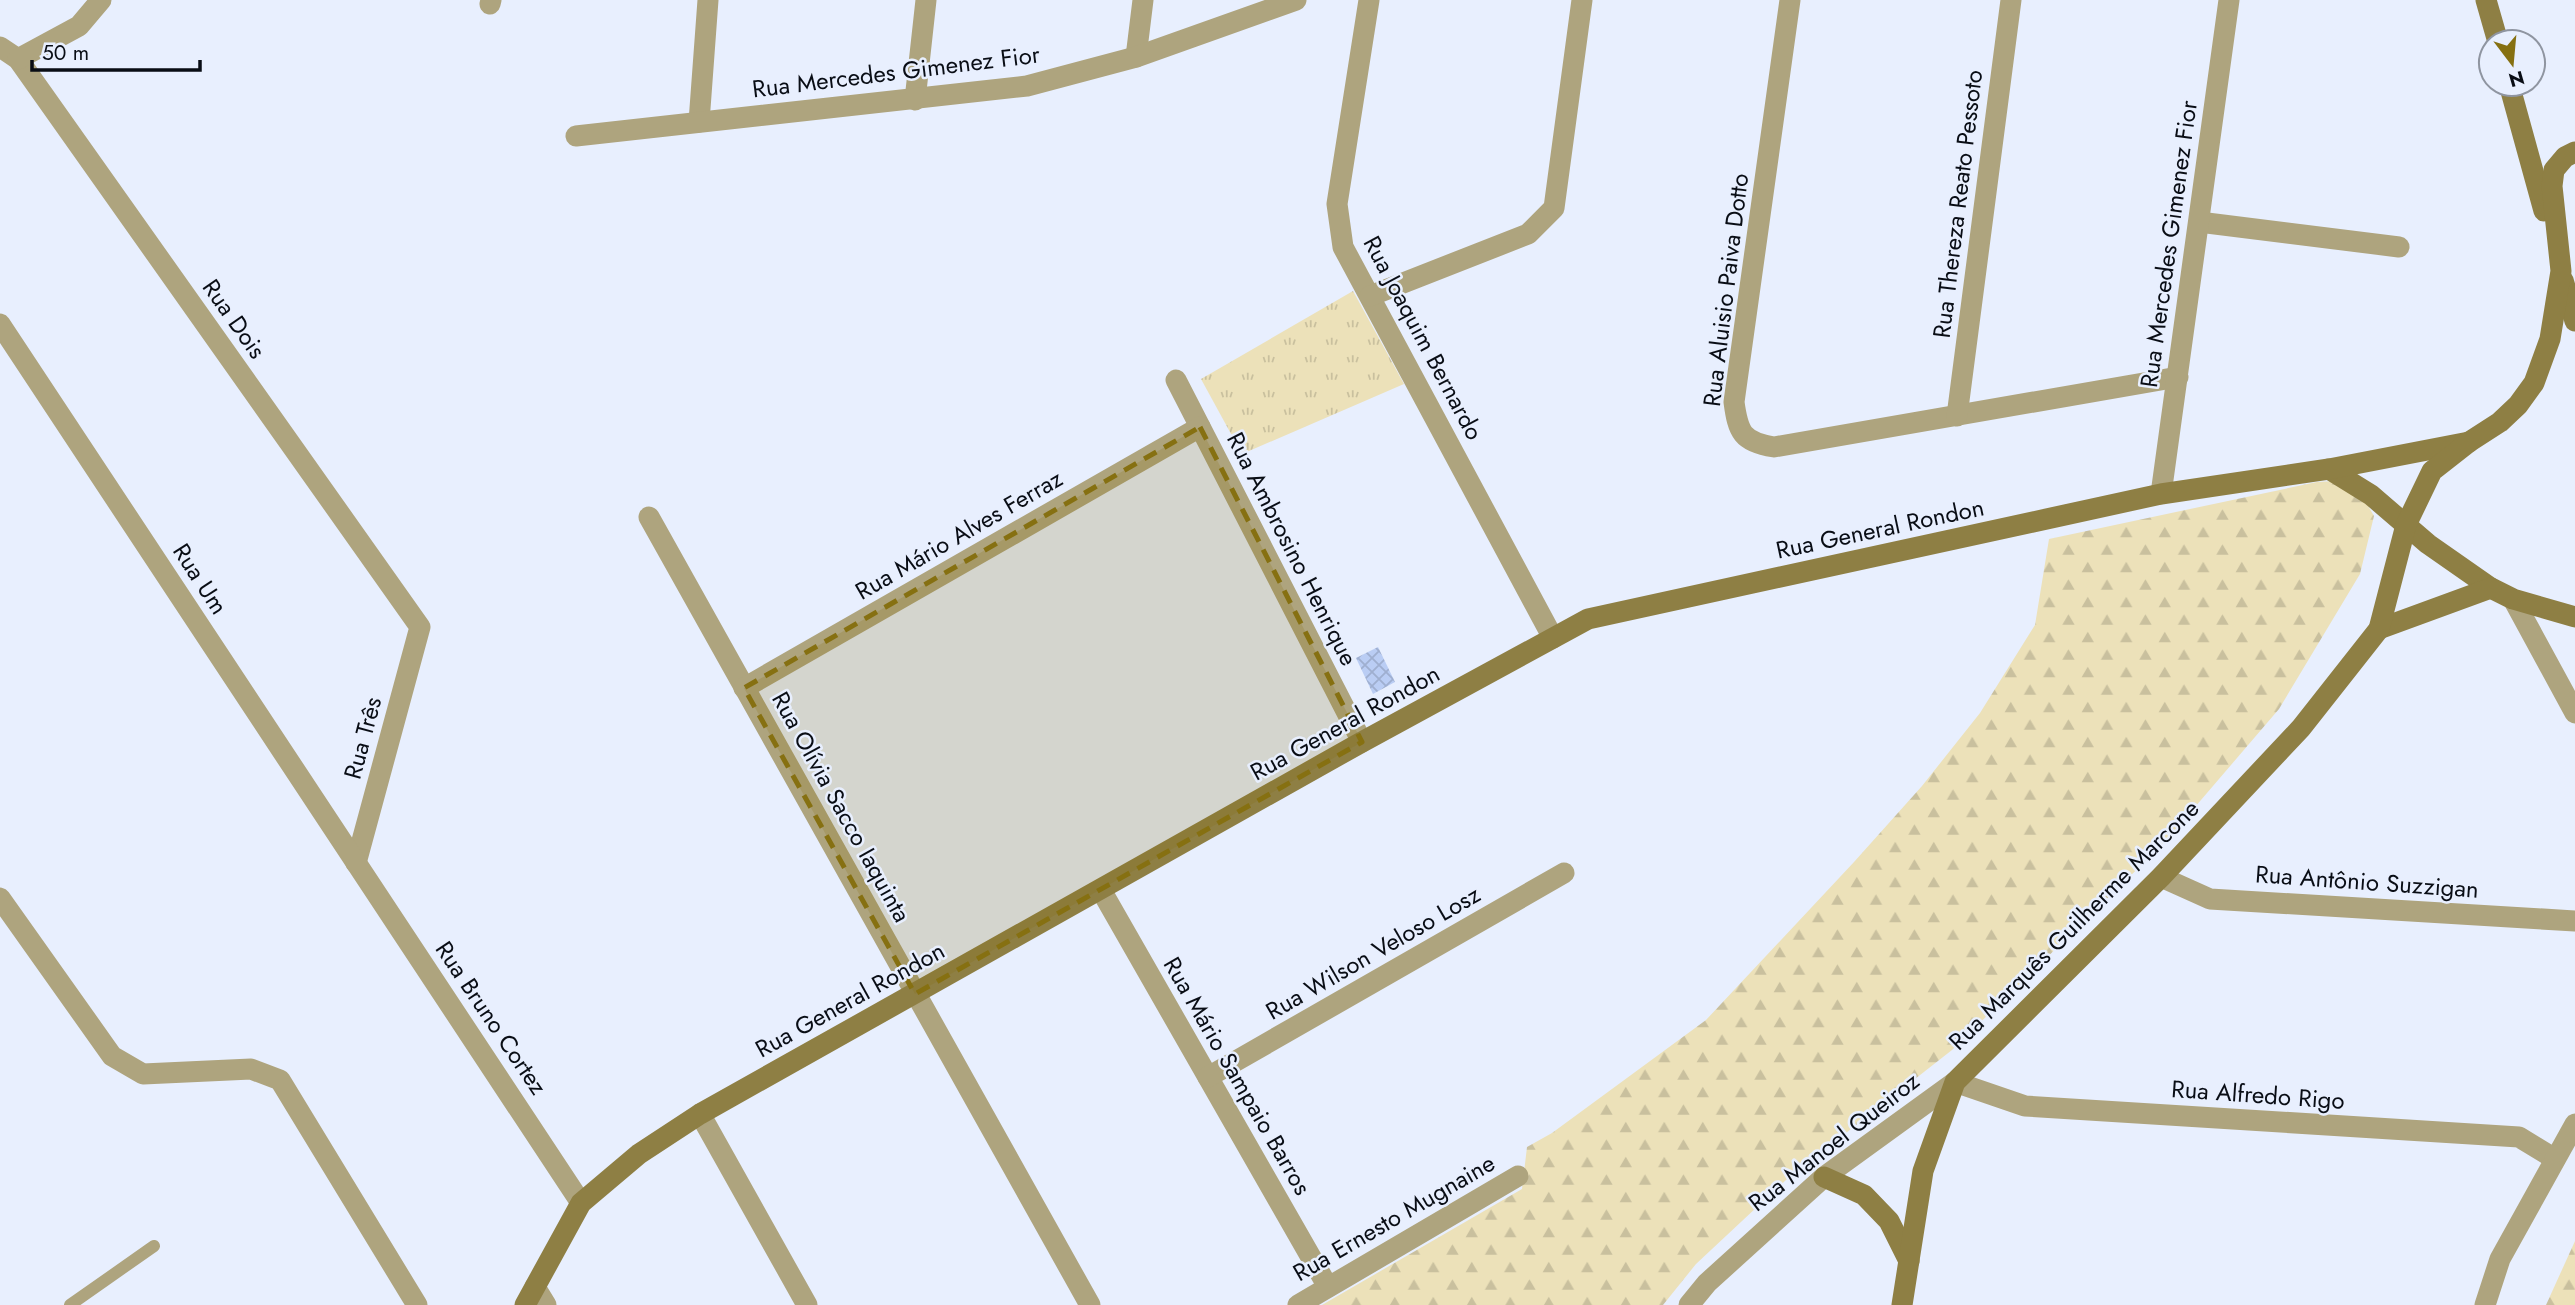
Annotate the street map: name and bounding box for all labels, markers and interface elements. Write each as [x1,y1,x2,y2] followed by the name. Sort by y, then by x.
[32,28,200,72] scale bar
[2477,28,2547,98] north arrow
[750,36,1043,107] street label: Rua Mercedes Gimenez Fior
[42,38,89,68] text: 50 m
[2506,64,2528,94] text: N
[1924,68,1991,340] street label: Rua Thereza Reato Pessoto
[2131,97,2206,390] street label: Rua Mercedes Gimenez Fior
[1694,171,1757,409] street label: Rua Aluisio Paiva Dotto
[1355,229,1492,446] street label: Rua Joaquim Bernardo
[194,272,275,366] street label: Rua Dois
[1218,426,1367,672] street label: Rua Ambrosino Henrique
[849,461,1069,608] street label: Rua Mário Alves Ferraz
[1773,489,1987,568] street label: Rua General Rondon
[164,536,236,621] street label: Rua Um
[1244,656,1446,789] street label: Rua General Rondon
[763,685,919,928] street label: Rua Olívia Sacco Iaquinta
[335,693,390,783] street label: Rua Três
[1940,791,2207,1058] street label: Rua Marquês Guilherme Marcone
[2254,856,2480,907] street label: Rua Antônio Suzzigan
[1259,877,1486,1028] street label: Rua Wilson Veloso Losz
[749,933,951,1066] street label: Rua General Rondon
[427,934,556,1101] street label: Rua Bruno Cortez
[1155,950,1320,1201] street label: Rua Mário Sampaio Barros
[1741,1064,1927,1220] street label: Rua Manoel Queiroz
[2170,1071,2346,1118] street label: Rua Alfredo Rigo
[1286,1145,1501,1290] street label: Rua Ernesto Mugnaine

